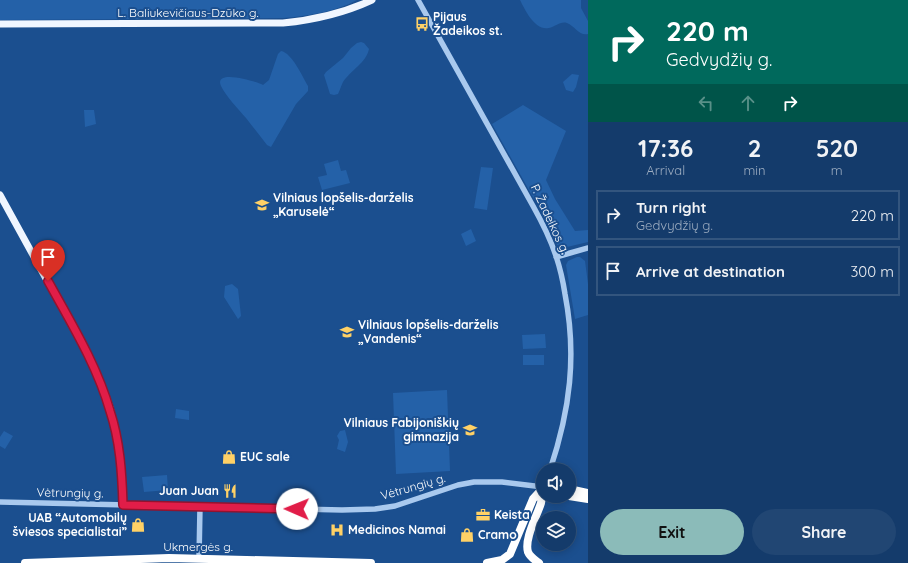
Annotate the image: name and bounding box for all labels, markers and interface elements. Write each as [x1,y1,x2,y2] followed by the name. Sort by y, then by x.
[117,5,259,20] street label: L. Baliukevičiaus-Dzūko g.
[433,9,503,38] place label: Pijaus Žadeikos st.
[666,13,749,48] text: 220 m
[414,16,430,32] bus stop icon: Pijaus Žadeikos st.
[600,16,652,68] icon: right
[666,48,772,71] text: Gedvydžių g.
[695,92,717,114] icon: left
[737,92,759,114] icon: ahead
[779,92,801,114] icon: right
[638,133,693,163] text: 17:36
[748,133,761,163] text: 2
[816,133,858,163] text: 520
[646,162,685,178] text: Arrival
[743,162,766,178] text: min
[831,162,843,178] text: m
[528,182,573,256] street label: P. Žadeikos g.
[273,190,414,219] place label: Vilniaus lopšelis-darželis „Karuselė“
[254,197,270,213] school or university icon: Vilniaus lopšelis-darželis „Karuselė“
[636,198,707,217] text: Turn right
[602,204,624,226] icon: right
[851,206,894,225] text: 220 m
[636,217,713,233] text: Gedvydžių g.
[31,240,65,281] pin
[37,246,59,268] icon: arrive
[602,260,624,282] icon: arrive
[636,262,785,281] text: Arrive at destination
[851,262,894,281] text: 300 m
[358,317,499,346] place label: Vilniaus lopšelis-darželis „Vandenis“
[339,324,355,340] school or university icon: Vilniaus lopšelis-darželis „Vandenis“
[344,415,459,444] place label: Vilniaus Fabijoniškių gimnazija
[462,422,478,438] school or university icon: Vilniaus Fabijoniškių gimnazija
[221,449,237,465] shop icon: EUC sale
[240,449,290,464] place label: EUC sale
[536,463,576,551] map controls
[536,463,576,503] button: sound
[379,470,447,503] street label: Vėtrungių g.
[159,483,219,498] place label: Juan Juan
[222,483,238,499] restaurant icon: Juan Juan
[37,484,104,501] street label: Vėtrungių g.
[276,488,318,530] position arrow
[475,507,491,523] office icon: Keista
[494,507,530,522] place label: Keista
[600,509,744,555] button: Exit
[752,509,896,555] button: Share
[13,510,128,539] place label: UAB “Automobilų šviesos specialistai”
[536,511,576,551] button: layers
[130,517,146,533] shop icon: UAB “Automobilų šviesos specialistai”
[329,522,345,538] hospital icon: Medicinos Namai
[348,522,446,537] place label: Medicinos Namai
[459,527,475,543] shop icon: Cramo
[478,527,517,542] place label: Cramo
[163,539,233,554] street label: Ukmergės g.

